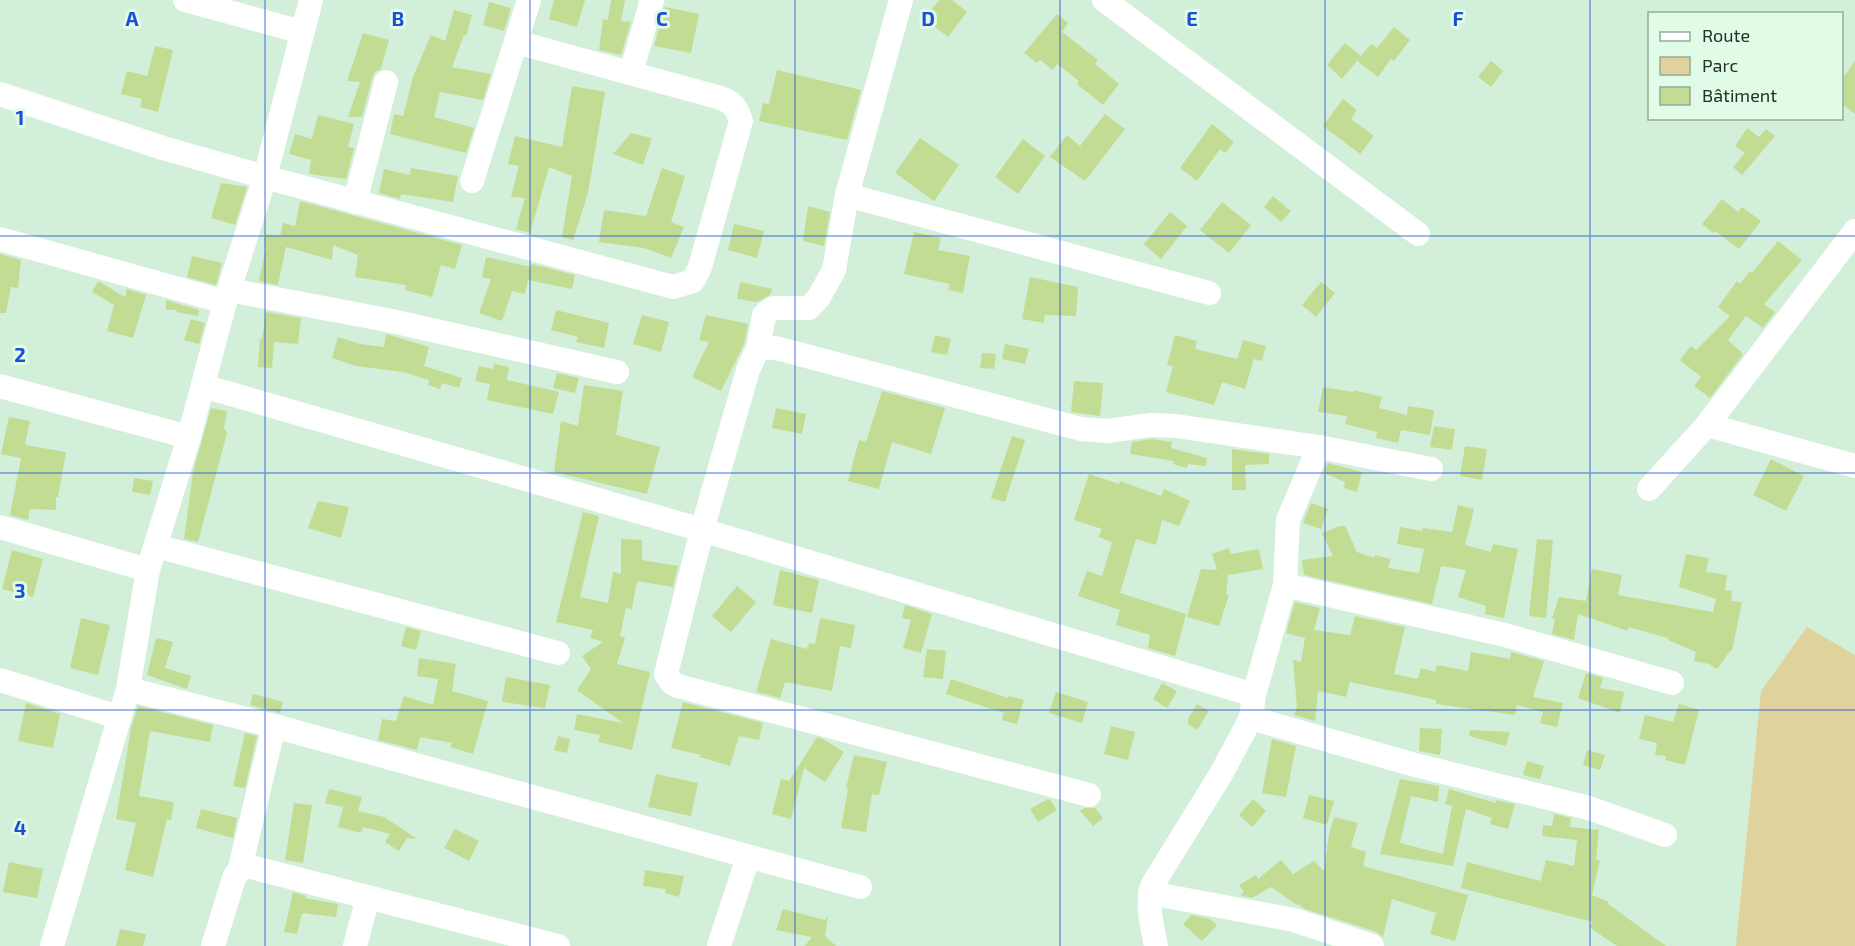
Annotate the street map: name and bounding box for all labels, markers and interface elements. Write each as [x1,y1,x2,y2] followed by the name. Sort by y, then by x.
[125,6,139,30] text: A
[392,6,404,30] text: B
[656,6,668,30] text: C
[921,6,935,30] text: D
[1186,6,1198,30] text: E
[1452,6,1464,30] text: F
[1648,12,1843,120] legend
[1702,24,1750,46] text: Route
[1702,54,1738,76] text: Parc
[1702,84,1777,106] text: Bâtiment
[16,105,24,129] text: 1
[14,342,26,366] text: 2
[14,578,26,602] text: 3
[14,815,27,839] text: 4

